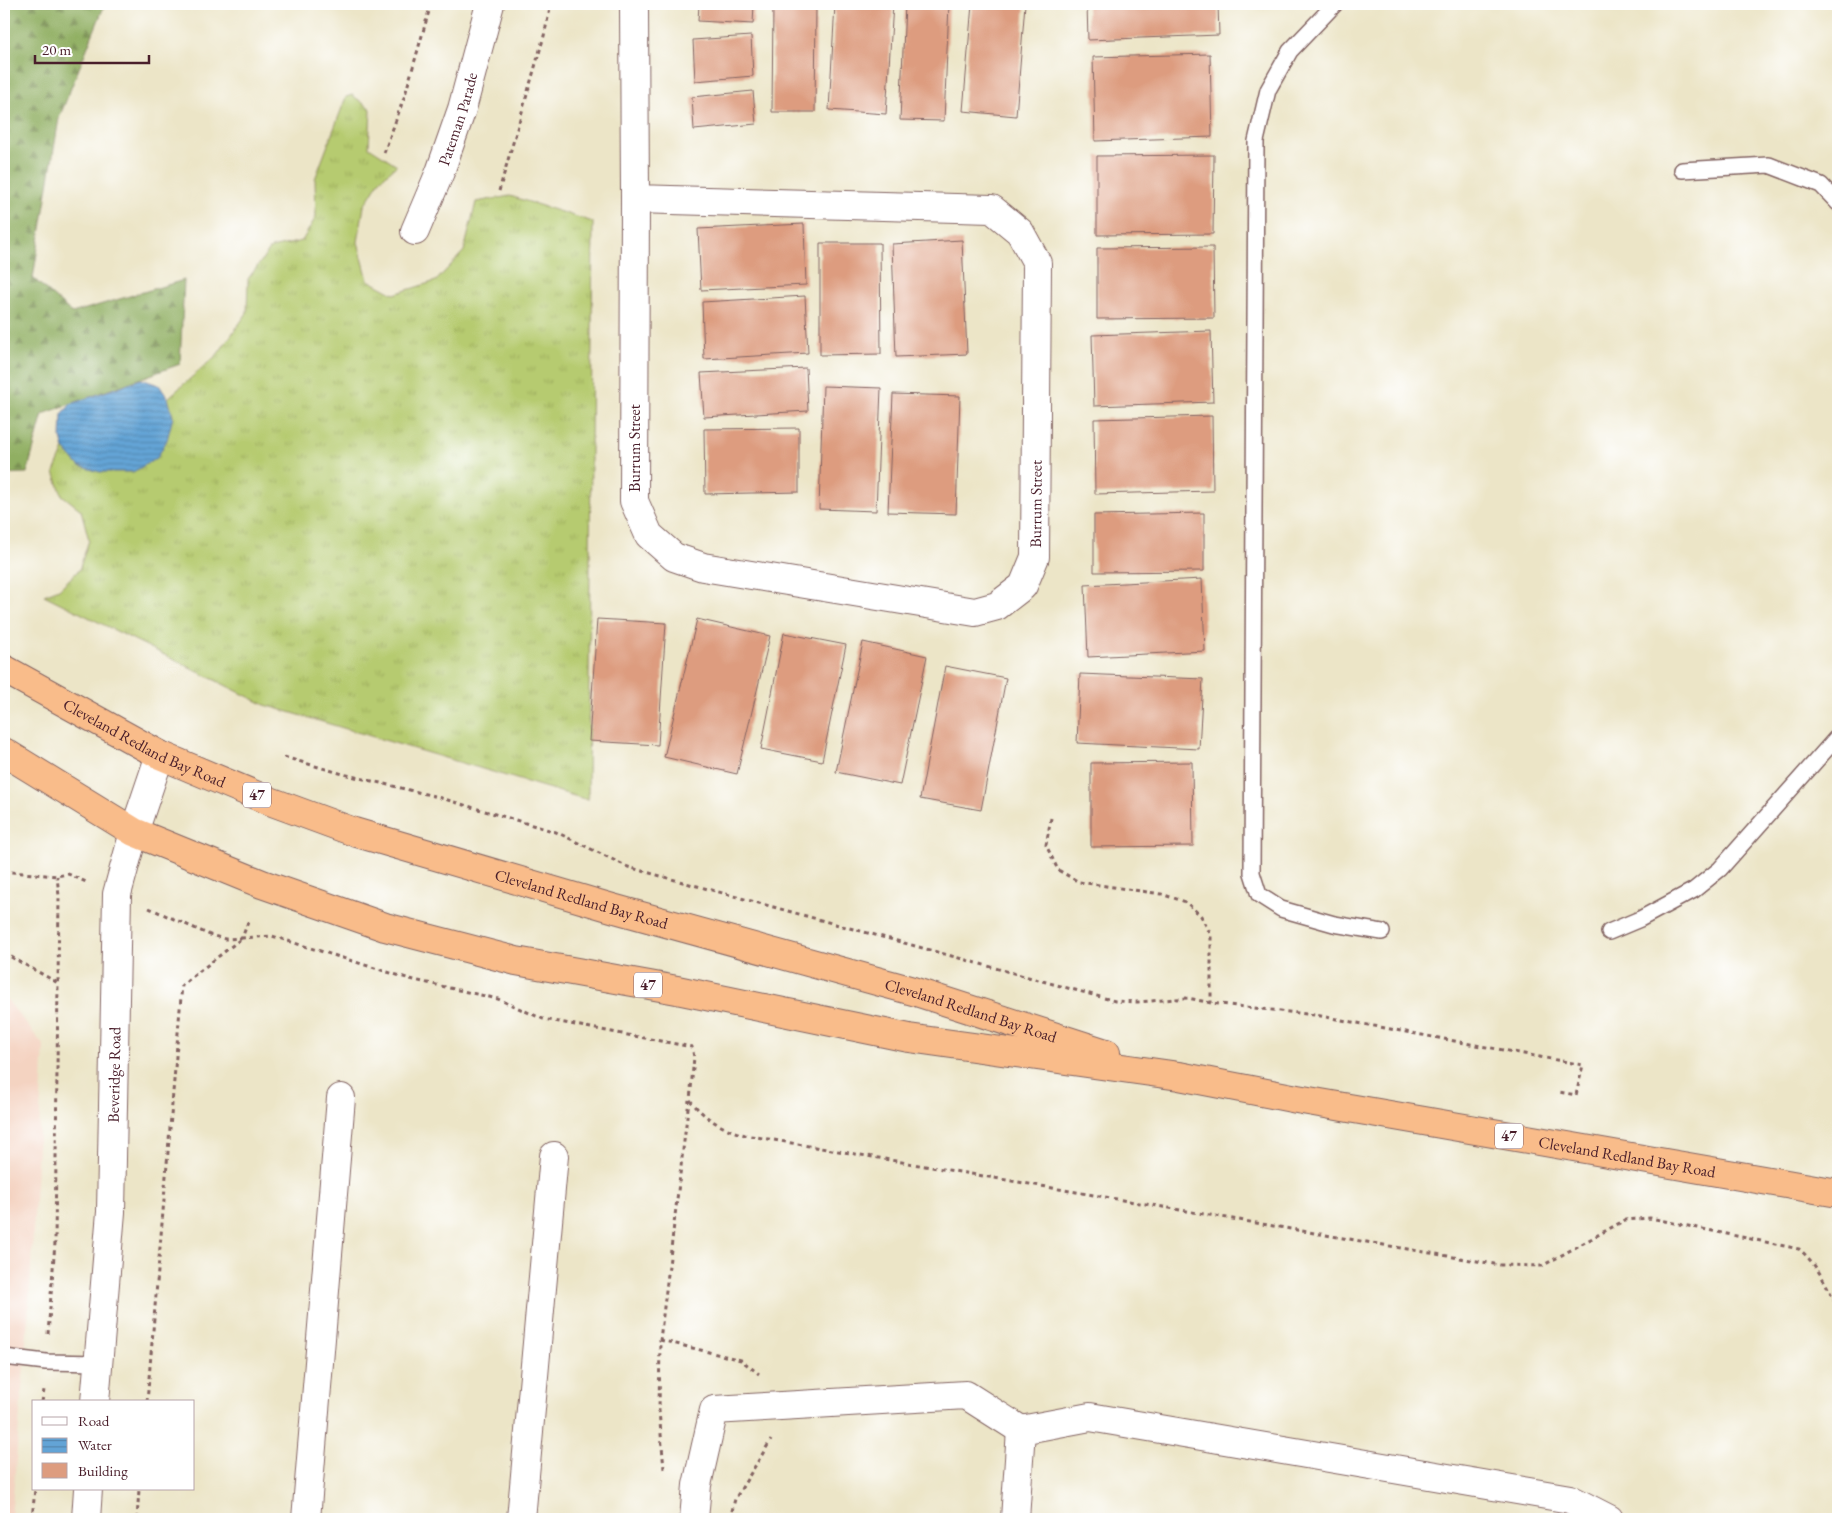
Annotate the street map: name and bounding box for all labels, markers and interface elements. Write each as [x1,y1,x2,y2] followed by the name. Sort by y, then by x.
[35,32,149,64] scale bar
[42,40,71,59] text: 20 m
[433,70,482,169] street label: Pateman Parade
[624,404,645,492] street label: Burrum Street
[1025,460,1047,548] street label: Burrum Street
[59,694,230,793] street label: Cleveland Redland Bay Road
[243,782,271,808] road number: 47
[492,864,671,934] street label: Cleveland Redland Bay Road
[634,972,662,998] road number: 47
[882,974,1060,1048] street label: Cleveland Redland Bay Road
[103,1026,126,1123] street label: Beveridge Road
[1495,1124,1523,1148] road number: 47
[1537,1131,1718,1183] street label: Cleveland Redland Bay Road
[32,1400,195,1490] legend
[78,1411,110,1430] text: Road
[78,1435,112,1454] text: Water
[78,1461,128,1480] text: Building

